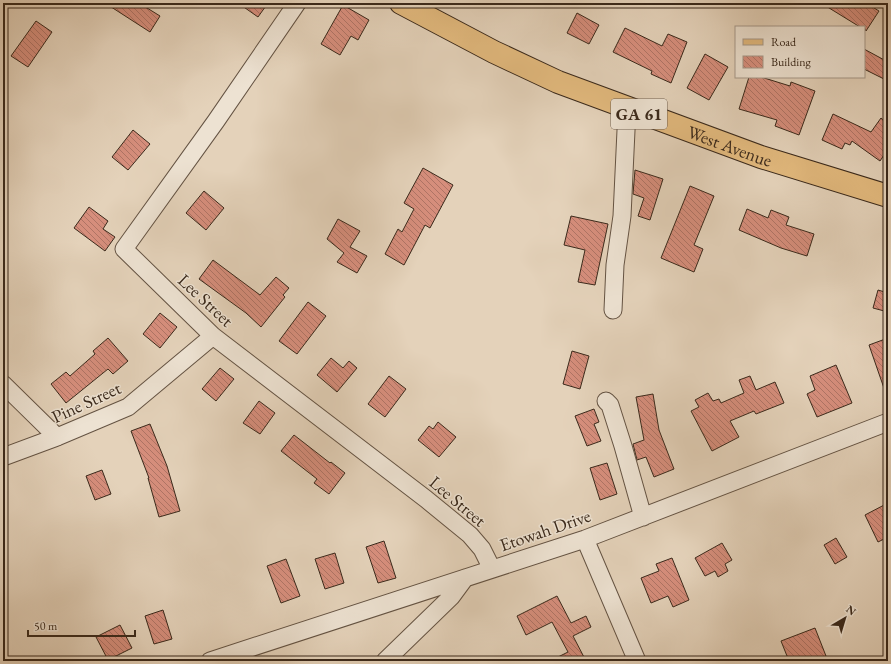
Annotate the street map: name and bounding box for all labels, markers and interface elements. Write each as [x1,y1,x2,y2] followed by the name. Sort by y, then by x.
[735,26,865,78] legend
[771,34,797,50] text: Road
[771,54,812,70] text: Building
[611,99,667,129] road number: GA 61
[684,119,775,171] street label: West Avenue
[173,269,239,332] street label: Lee Street
[48,376,125,428] street label: Pine Street
[425,470,492,532] street label: Lee Street
[497,504,593,556] street label: Etowah Drive
[825,598,865,638] north arrow
[843,602,859,618] text: N
[28,612,135,638] scale bar
[34,618,58,634] text: 50 m

